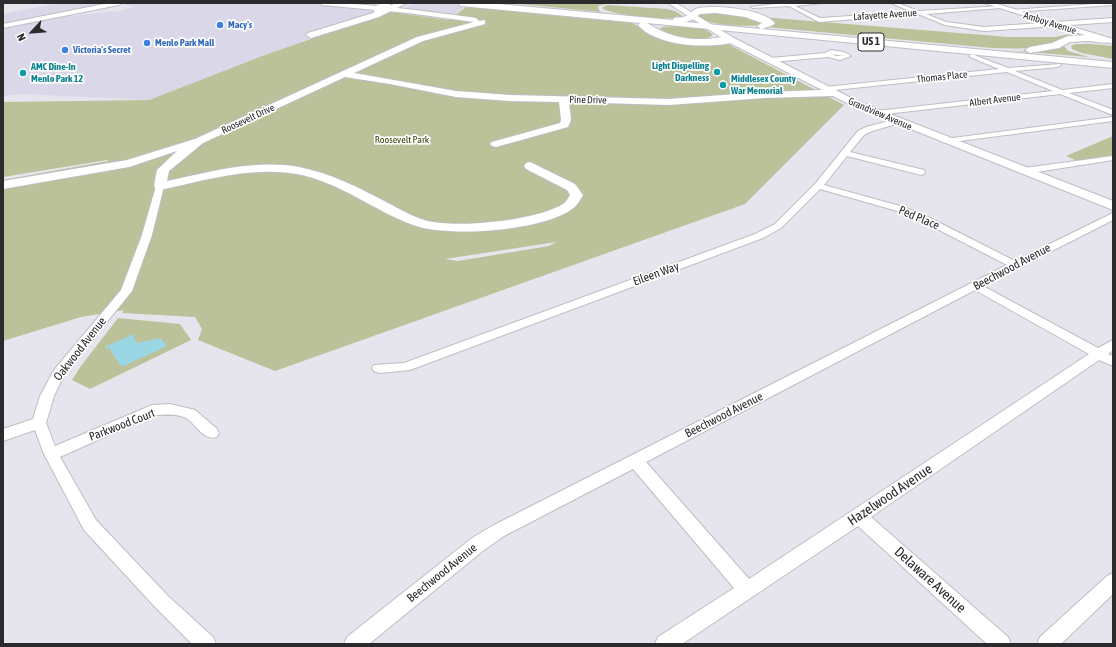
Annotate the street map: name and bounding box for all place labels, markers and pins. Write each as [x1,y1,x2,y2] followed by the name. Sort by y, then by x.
[228,19,252,31] place label: Macy's
[215,20,225,30] marker: Macy's
[155,37,214,49] place label: Menlo Park Mall
[142,38,152,48] marker: Menlo Park Mall
[73,44,131,56] place label: Victoria's Secret
[60,45,70,55] marker: Victoria's Secret
[652,60,709,84] place label: Light Dispelling Darkness
[31,61,83,84] place label: AMC Dine-In Menlo Park 12
[712,67,722,77] marker: Light Dispelling Darkness
[18,68,28,78] marker: AMC Dine-In Menlo Park 12
[731,73,796,96] place label: Middlesex County War Memorial
[718,80,728,90] marker: Middlesex County War Memorial

